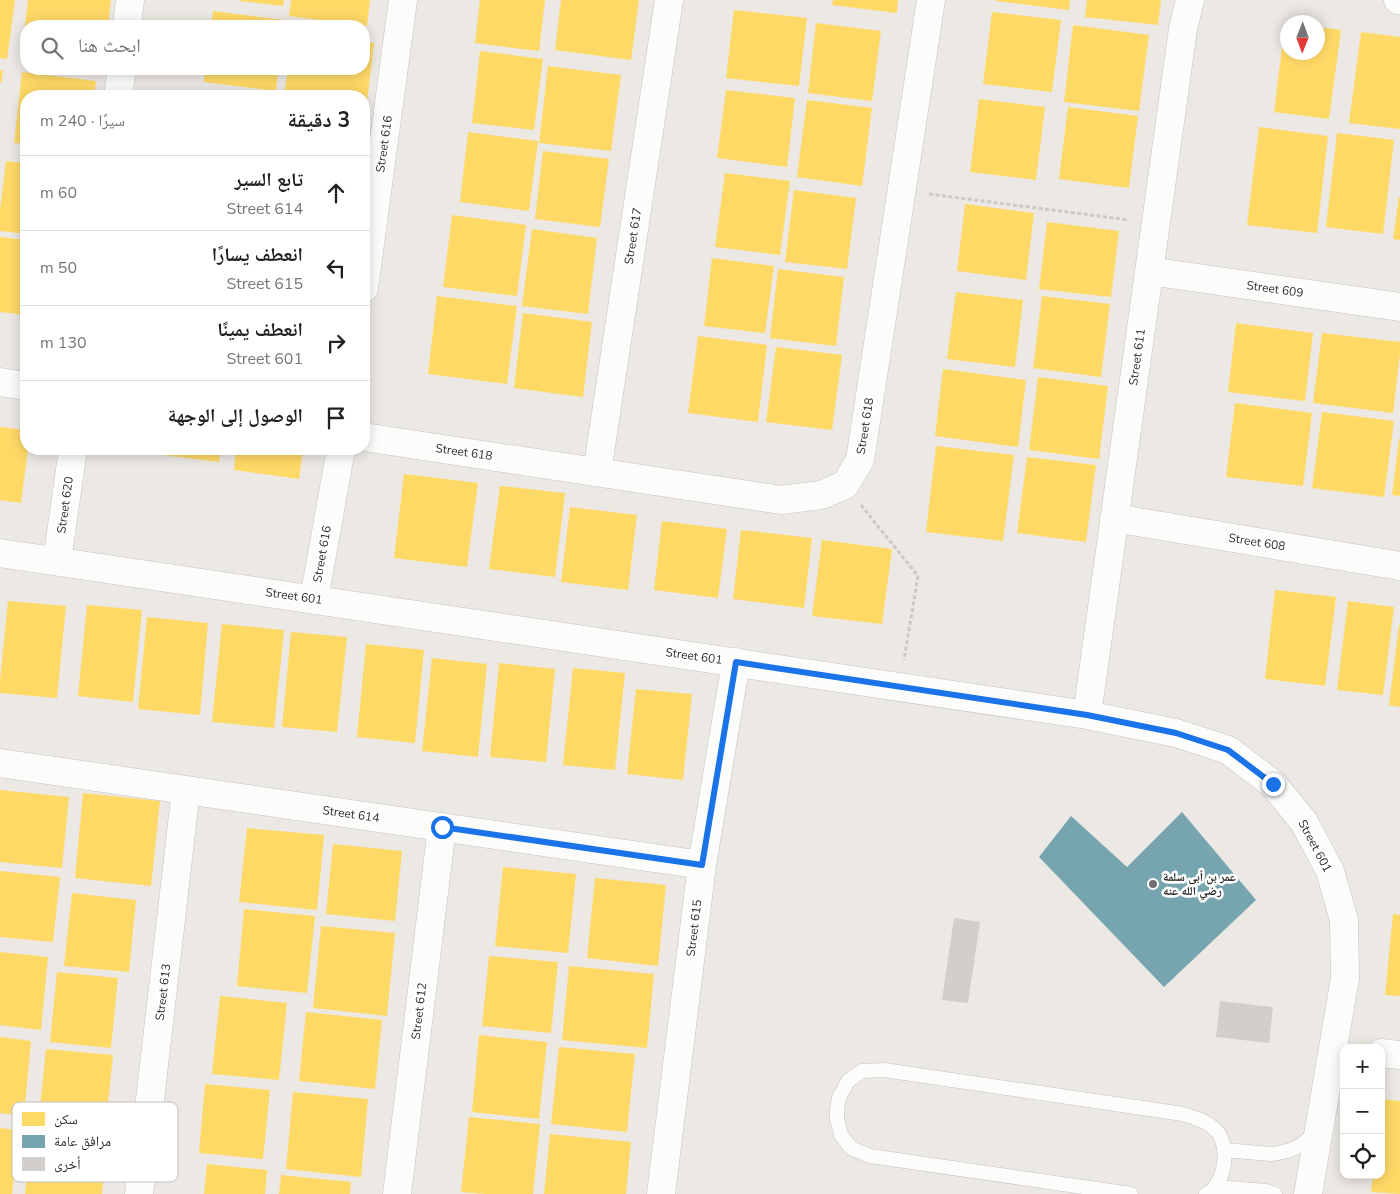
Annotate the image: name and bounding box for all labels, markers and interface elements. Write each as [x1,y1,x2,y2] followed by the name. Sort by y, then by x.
[1280,15,1325,60] north arrow
[20,20,370,75] search box
[78,33,141,59] text: ابحث هنا
[38,34,66,62] icon: search
[288,106,350,134] text: 3 دقيقة
[40,110,125,132] text: سيرًا · 240 m
[372,114,396,174] street label: Street 616
[234,167,303,193] text: تابع السير
[322,179,350,207] icon: ahead
[40,182,77,204] text: 60 m
[226,198,303,220] text: Street 614
[621,206,645,266] street label: Street 617
[212,242,303,268] text: انعطف يسارًا
[322,254,350,282] icon: left
[40,257,77,279] text: 50 m
[226,273,303,295] text: Street 615
[1245,277,1305,301] street label: Street 609
[217,317,303,343] text: انعطف يمينًا
[1125,327,1149,387] street label: Street 611
[322,329,350,357] icon: right
[40,332,87,354] text: 130 m
[226,348,303,370] text: Street 601
[853,396,877,456] street label: Street 618
[168,403,303,429] text: الوصول إلى الوجهة
[322,404,350,432] icon: arrive
[434,440,494,464] street label: Street 618
[53,475,77,535] street label: Street 620
[309,524,335,584] street label: Street 616
[1227,530,1287,554] street label: Street 608
[264,584,324,608] street label: Street 601
[664,644,724,668] street label: Street 601
[1262,773,1285,796] route end
[321,802,381,826] street label: Street 614
[431,816,454,839] route start
[1294,817,1336,875] street label: Street 601
[1163,869,1236,901] place label: عمر بن أبي سلمة رضي الله عنه
[1147,878,1159,890] marker: عمر بن أبي سلمة رضي الله عنه
[683,899,705,957] street label: Street 615
[152,963,174,1021] street label: Street 613
[408,982,430,1040] street label: Street 612
[1340,1044,1385,1179] map controls
[1340,1044,1385,1089] button: +
[1340,1089,1385,1134] button: −
[12,1102,178,1182] legend
[54,1110,78,1129] text: سكن
[54,1132,111,1151] text: مرافق عامة
[1340,1134,1385,1179] button: locate
[54,1155,81,1174] text: أخرى

